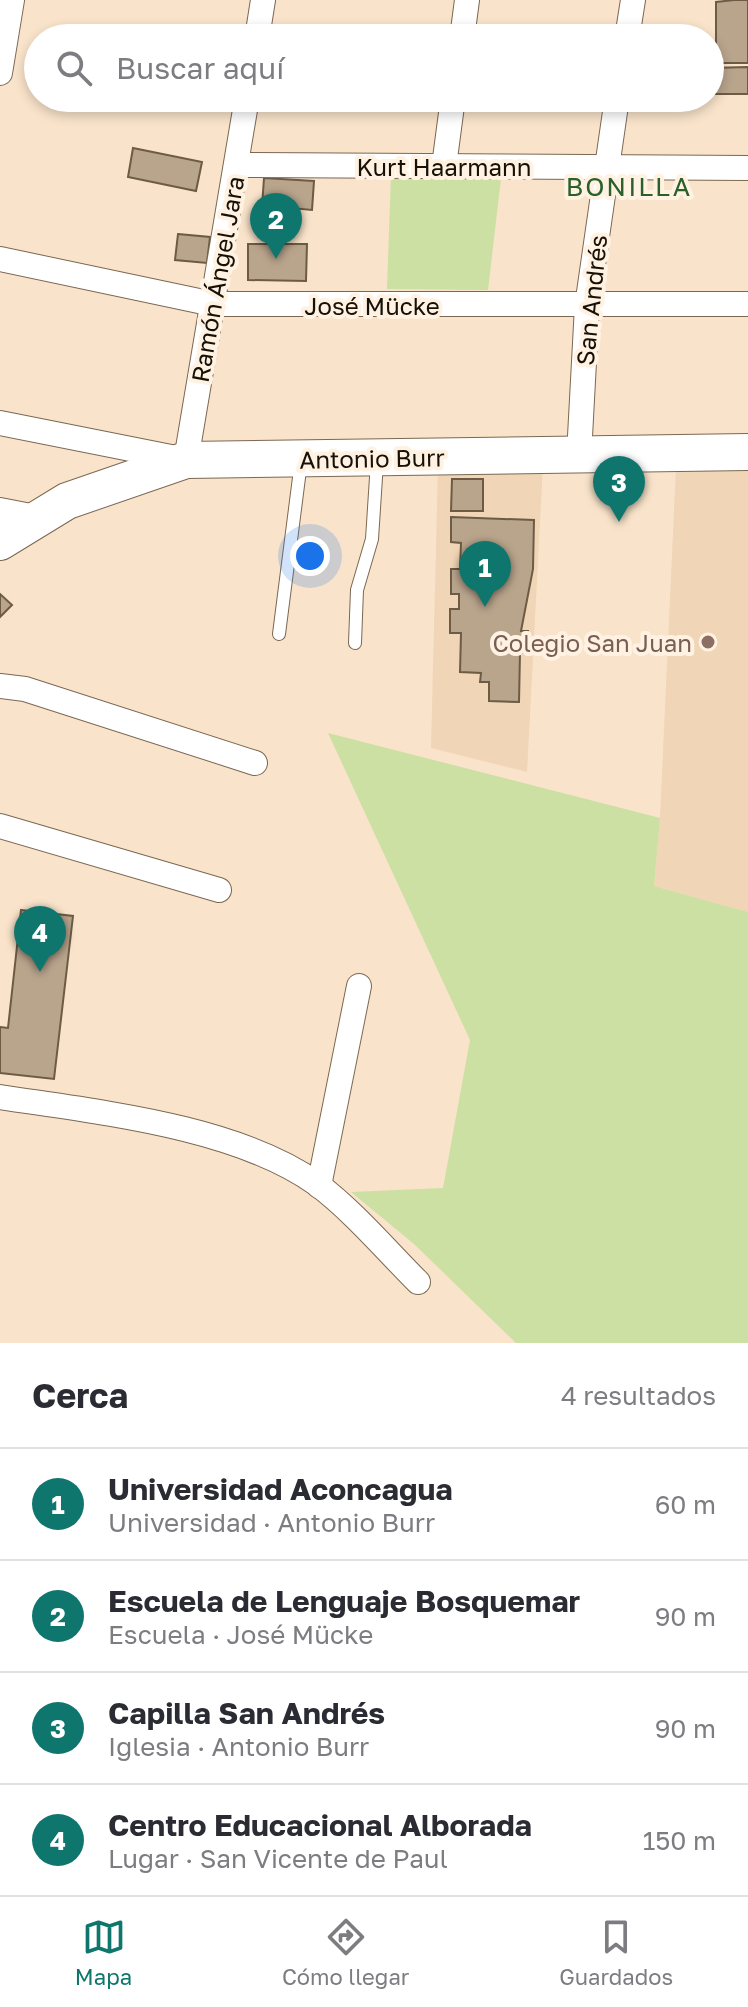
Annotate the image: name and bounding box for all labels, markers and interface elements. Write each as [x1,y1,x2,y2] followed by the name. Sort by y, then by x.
[24,24,724,112] search box
[52,46,96,90] icon: search
[116,50,284,86] text: Buscar aquí
[356,152,532,181] street label: Kurt Haarmann
[566,171,692,202] district label: BONILLA
[185,174,249,384] street label: Ramón Ángel Jara
[250,193,302,259] pin: 2
[570,233,612,367] street label: San Andrés
[304,291,440,320] street label: José Mücke
[299,442,445,474] street label: Antonio Burr
[593,456,645,522] pin: 3
[290,536,330,576] your location
[459,541,511,607] pin: 1
[492,628,692,657] place label: Colegio San Juan
[699,633,717,651] marker: Colegio San Juan
[14,906,66,972] pin: 4
[32,1375,128,1415] text: Cerca
[561,1380,716,1411] text: 4 resultados
[108,1471,453,1507] text: Universidad Aconcagua
[51,1489,65,1520] text: 1
[655,1489,716,1520] text: 60 m
[108,1507,435,1538] text: Universidad · Antonio Burr
[108,1583,580,1619] text: Escuela de Lenguaje Bosquemar
[50,1601,66,1632] text: 2
[655,1601,716,1632] text: 90 m
[108,1619,373,1650] text: Escuela · José Mücke
[108,1695,385,1731] text: Capilla San Andrés
[50,1713,66,1744] text: 3
[655,1713,716,1744] text: 90 m
[108,1731,369,1762] text: Iglesia · Antonio Burr
[108,1807,532,1843] text: Centro Educacional Alborada
[50,1825,66,1856] text: 4
[643,1825,716,1856] text: 150 m
[108,1843,448,1874] text: Lugar · San Vicente de Paul
[75,1915,132,1990] tab: Mapa
[282,1915,409,1990] tab: Cómo llegar
[559,1915,673,1990] tab: Guardados

